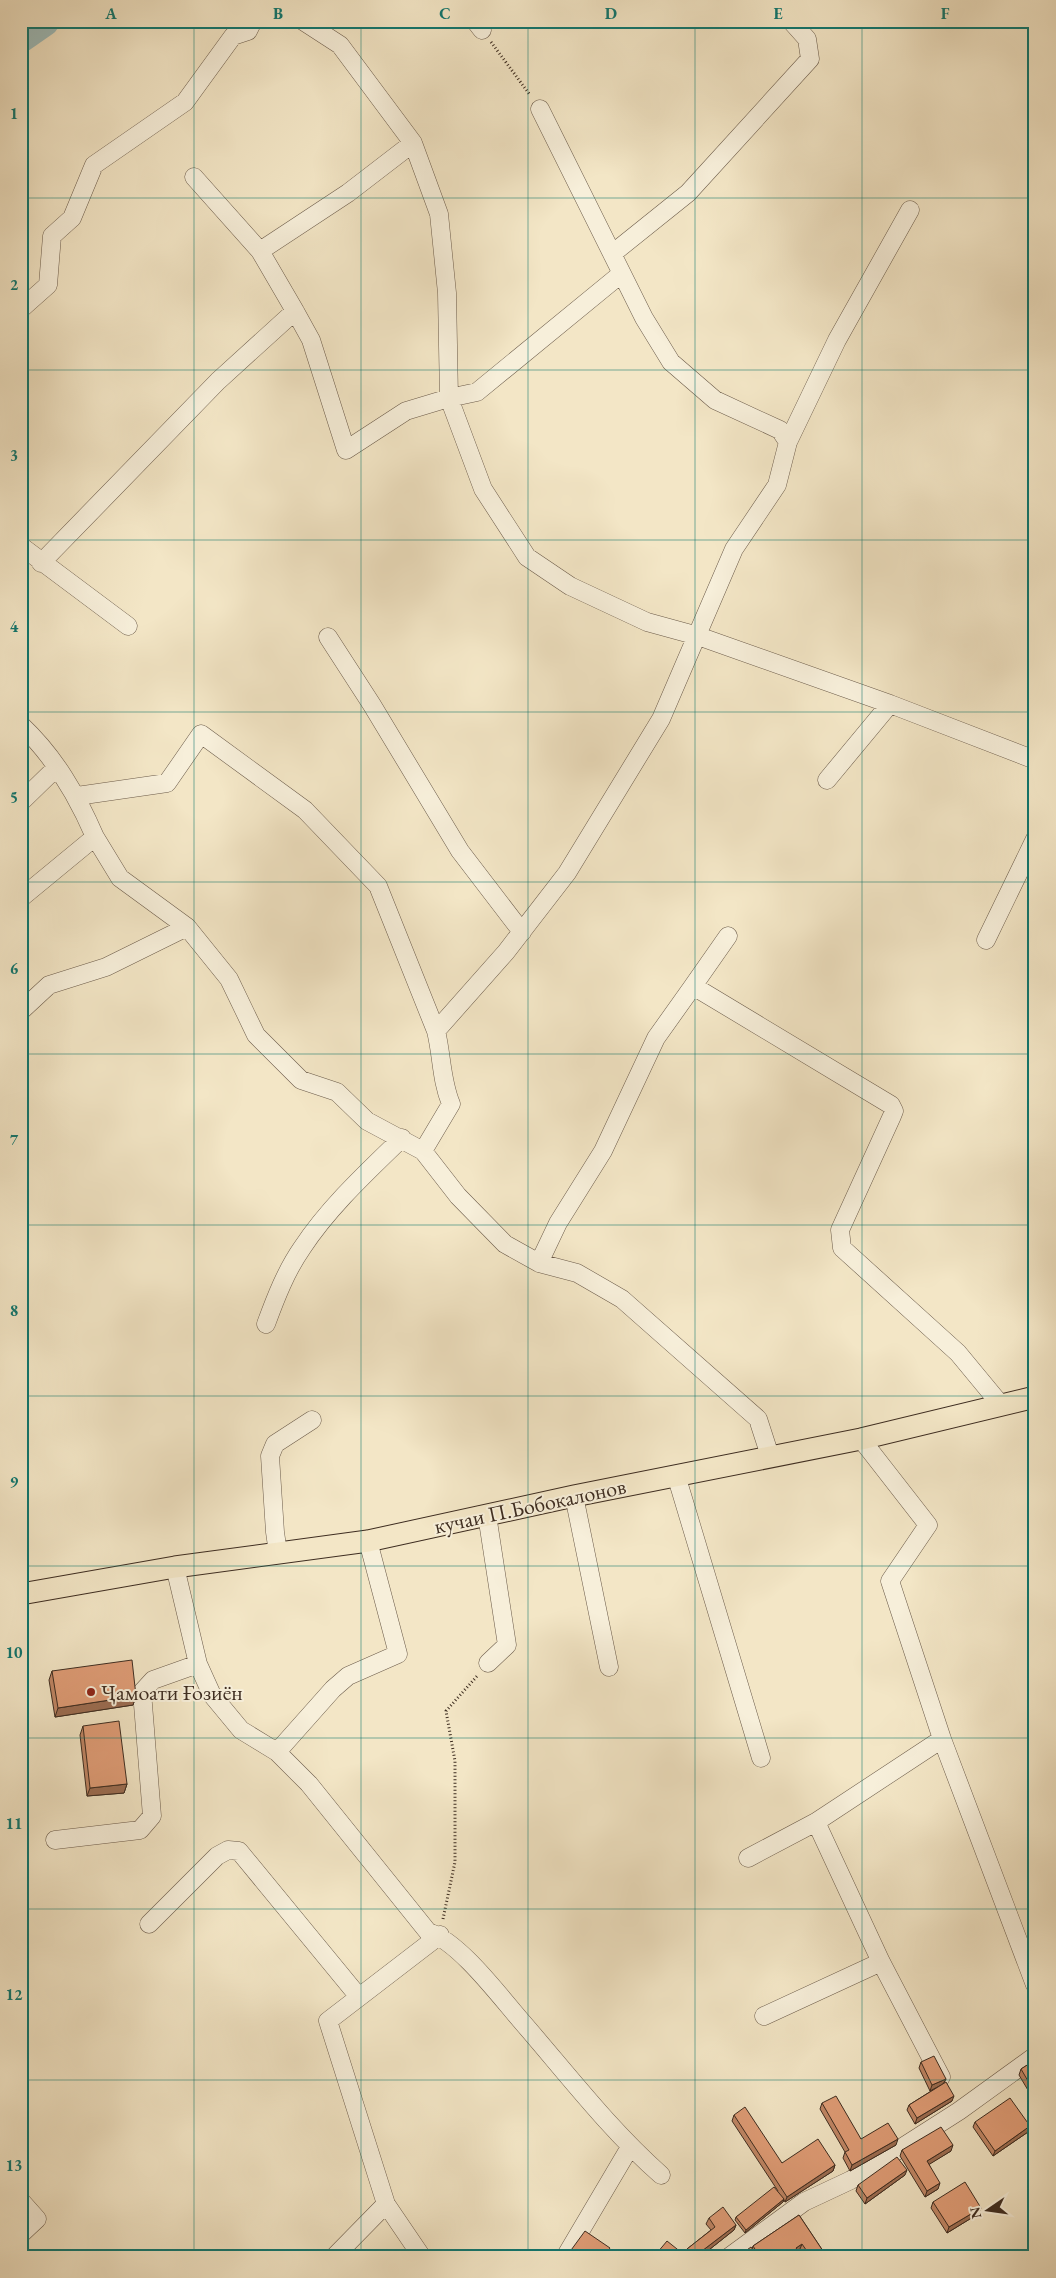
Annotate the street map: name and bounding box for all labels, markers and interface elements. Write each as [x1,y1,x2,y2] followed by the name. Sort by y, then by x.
[104,3,117,24] text: A
[273,3,283,24] text: B
[439,3,451,24] text: C
[605,3,617,24] text: D
[773,3,783,24] text: E
[941,3,950,24] text: F
[10,103,18,124] text: 1
[10,274,19,295] text: 2
[10,445,18,466] text: 3
[10,616,19,637] text: 4
[10,787,18,808] text: 5
[10,958,19,979] text: 6
[10,1129,19,1150] text: 7
[10,1300,18,1321] text: 8
[10,1471,19,1492] text: 9
[431,1472,629,1540] street label: кучаи П.Бобокалонов
[6,1642,23,1663] text: 10
[101,1678,243,1707] place label: Ҷамоати Ғозиён
[85,1686,97,1698] marker: Ҷамоати Ғозиён
[6,1813,22,1834] text: 11
[6,1984,23,2005] text: 12
[6,2155,22,2176] text: 13
[964,2186,1014,2236] north arrow
[965,2205,985,2220] text: N

